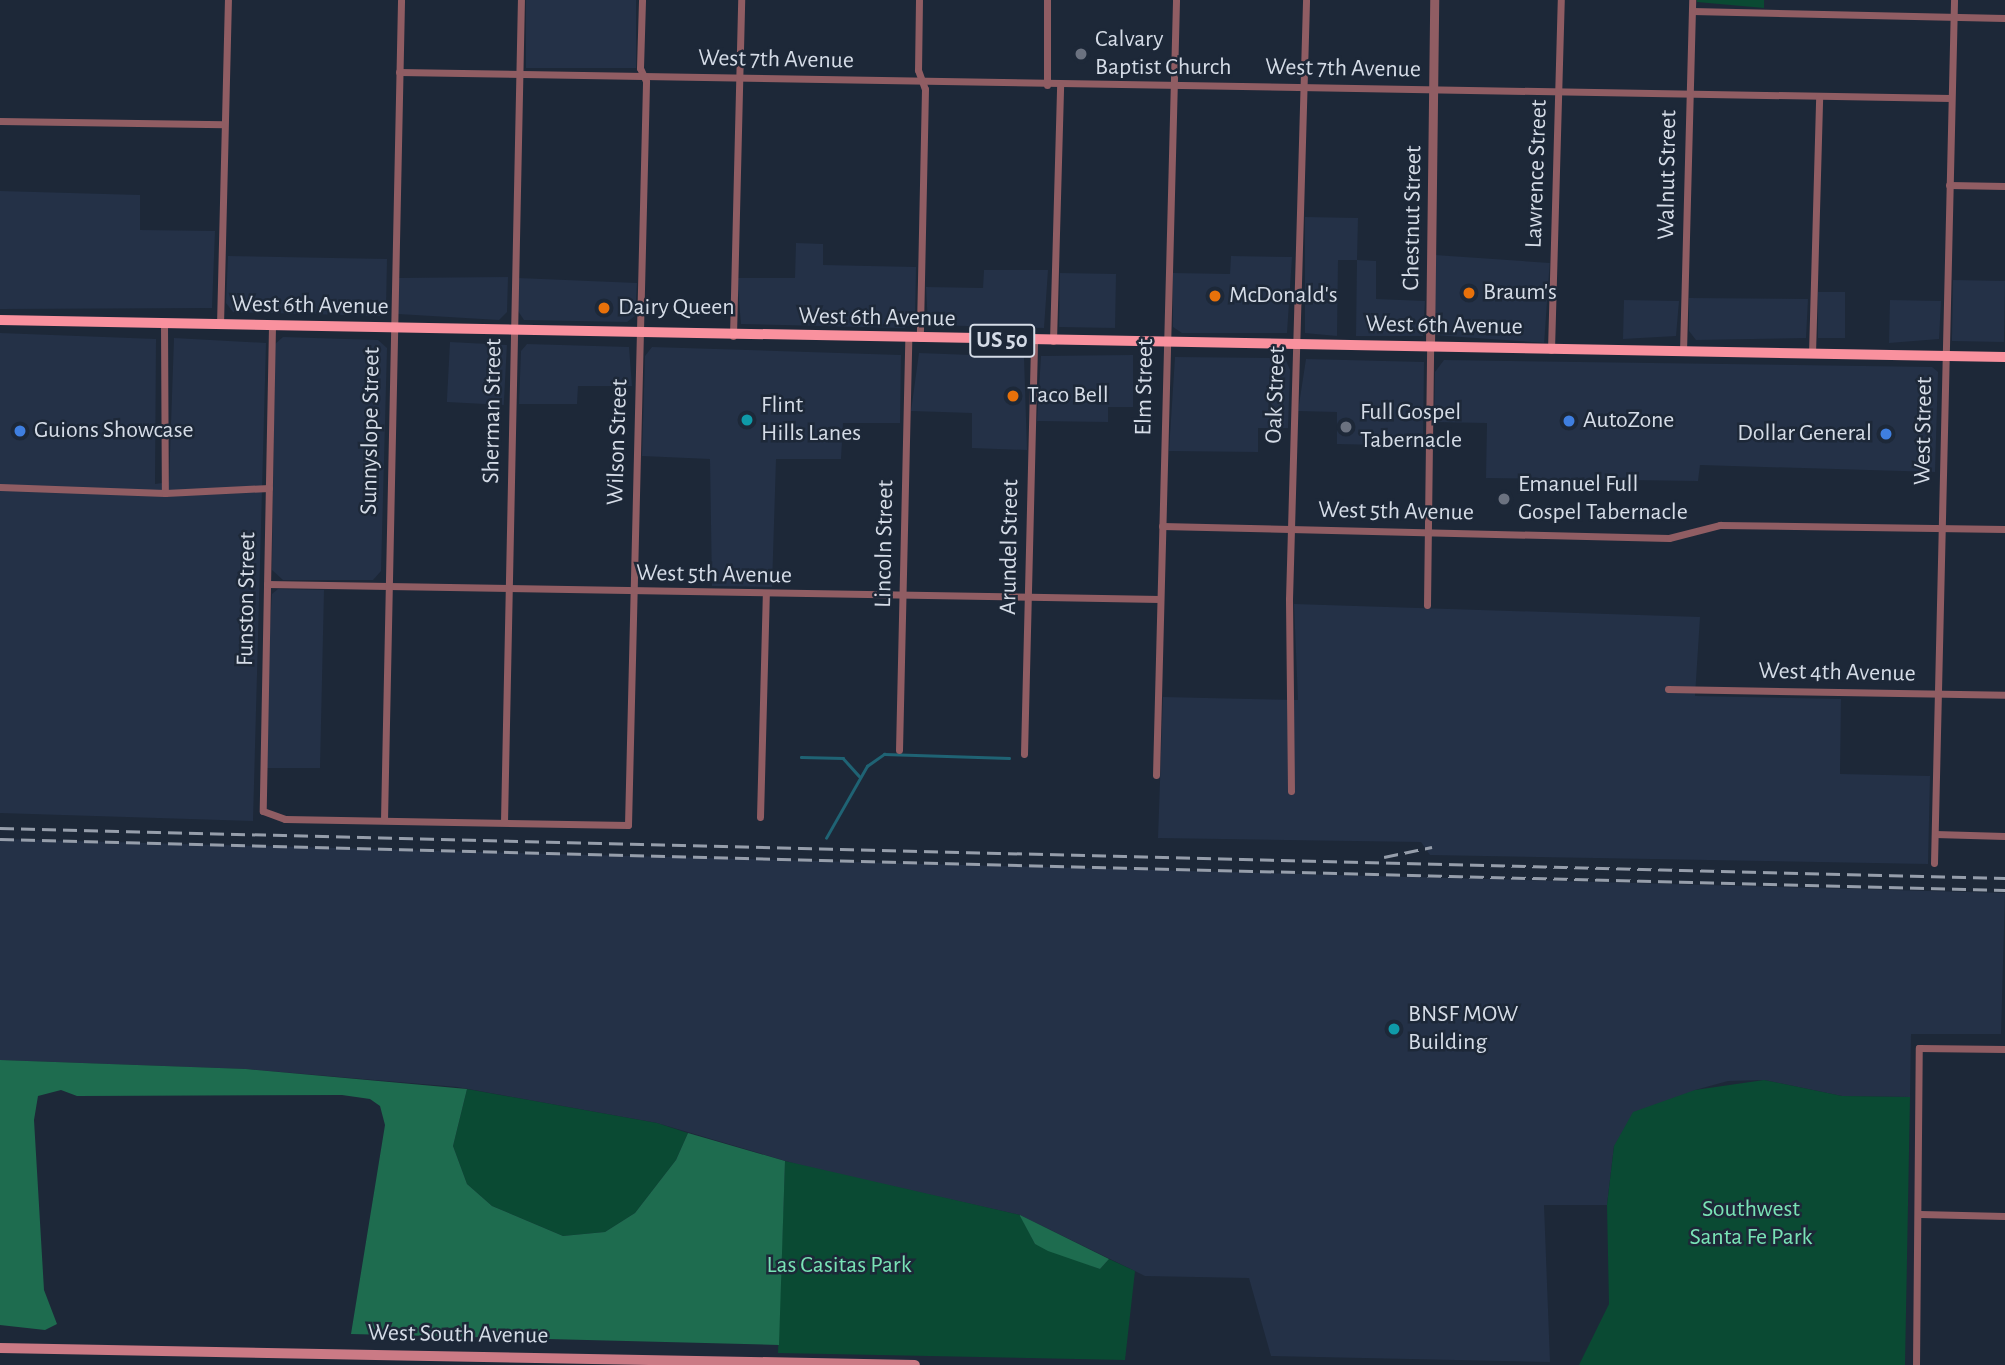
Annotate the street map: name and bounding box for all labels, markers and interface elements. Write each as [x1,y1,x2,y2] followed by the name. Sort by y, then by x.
[1095,26,1232,82] place label: Calvary Baptist Church
[698,44,854,76] street label: West 7th Avenue
[1073,46,1089,62] marker: Calvary Baptist Church
[1265,53,1421,85] street label: West 7th Avenue
[1520,99,1554,249] street label: Lawrence Street
[1652,110,1684,240] street label: Walnut Street
[1397,145,1429,291] street label: Chestnut Street
[1483,279,1557,307] place label: Braum's
[1229,282,1338,310] place label: McDonald's
[1461,285,1477,301] marker: Braum's
[1207,288,1223,304] marker: McDonald's
[231,290,389,322] street label: West 6th Avenue
[618,294,735,322] place label: Dairy Queen
[596,300,612,316] marker: Dairy Queen
[798,302,956,334] street label: West 6th Avenue
[1365,310,1523,342] street label: West 6th Avenue
[969,322,1035,360] road number: US 50
[477,338,509,484] street label: Sherman Street
[1130,338,1160,436] street label: Elm Street
[1260,346,1292,444] street label: Oak Street
[355,347,387,515] street label: Sunnyslope Street
[1909,377,1939,485] street label: West Street
[601,378,635,506] street label: Wilson Street
[1027,382,1109,410] place label: Taco Bell
[1005,388,1021,404] marker: Taco Bell
[761,392,861,448] place label: Flint Hills Lanes
[1360,399,1462,455] place label: Full Gospel Tabernacle
[1583,407,1674,435] place label: AutoZone
[739,412,755,428] marker: Flint Hills Lanes
[1561,413,1577,429] marker: AutoZone
[34,417,194,445] place label: Guions Showcase
[1338,419,1354,435] marker: Full Gospel Tabernacle
[1737,420,1872,448] place label: Dollar General
[12,423,28,439] marker: Guions Showcase
[1878,426,1894,442] marker: Dollar General
[1518,471,1688,527] place label: Emanuel Full Gospel Tabernacle
[994,479,1026,615] street label: Arundel Street
[869,480,901,608] street label: Lincoln Street
[1496,491,1512,507] marker: Emanuel Full Gospel Tabernacle
[1318,496,1474,528] street label: West 5th Avenue
[231,532,263,666] street label: Funston Street
[636,559,792,591] street label: West 5th Avenue
[1758,657,1916,689] street label: West 4th Avenue
[1408,1001,1518,1057] place label: BNSF MOW Building
[1386,1021,1402,1037] marker: BNSF MOW Building
[1690,1196,1812,1252] park label: Southwest Santa Fe Park
[766,1252,912,1280] park label: Las Casitas Park
[367,1319,549,1351] street label: West South Avenue

